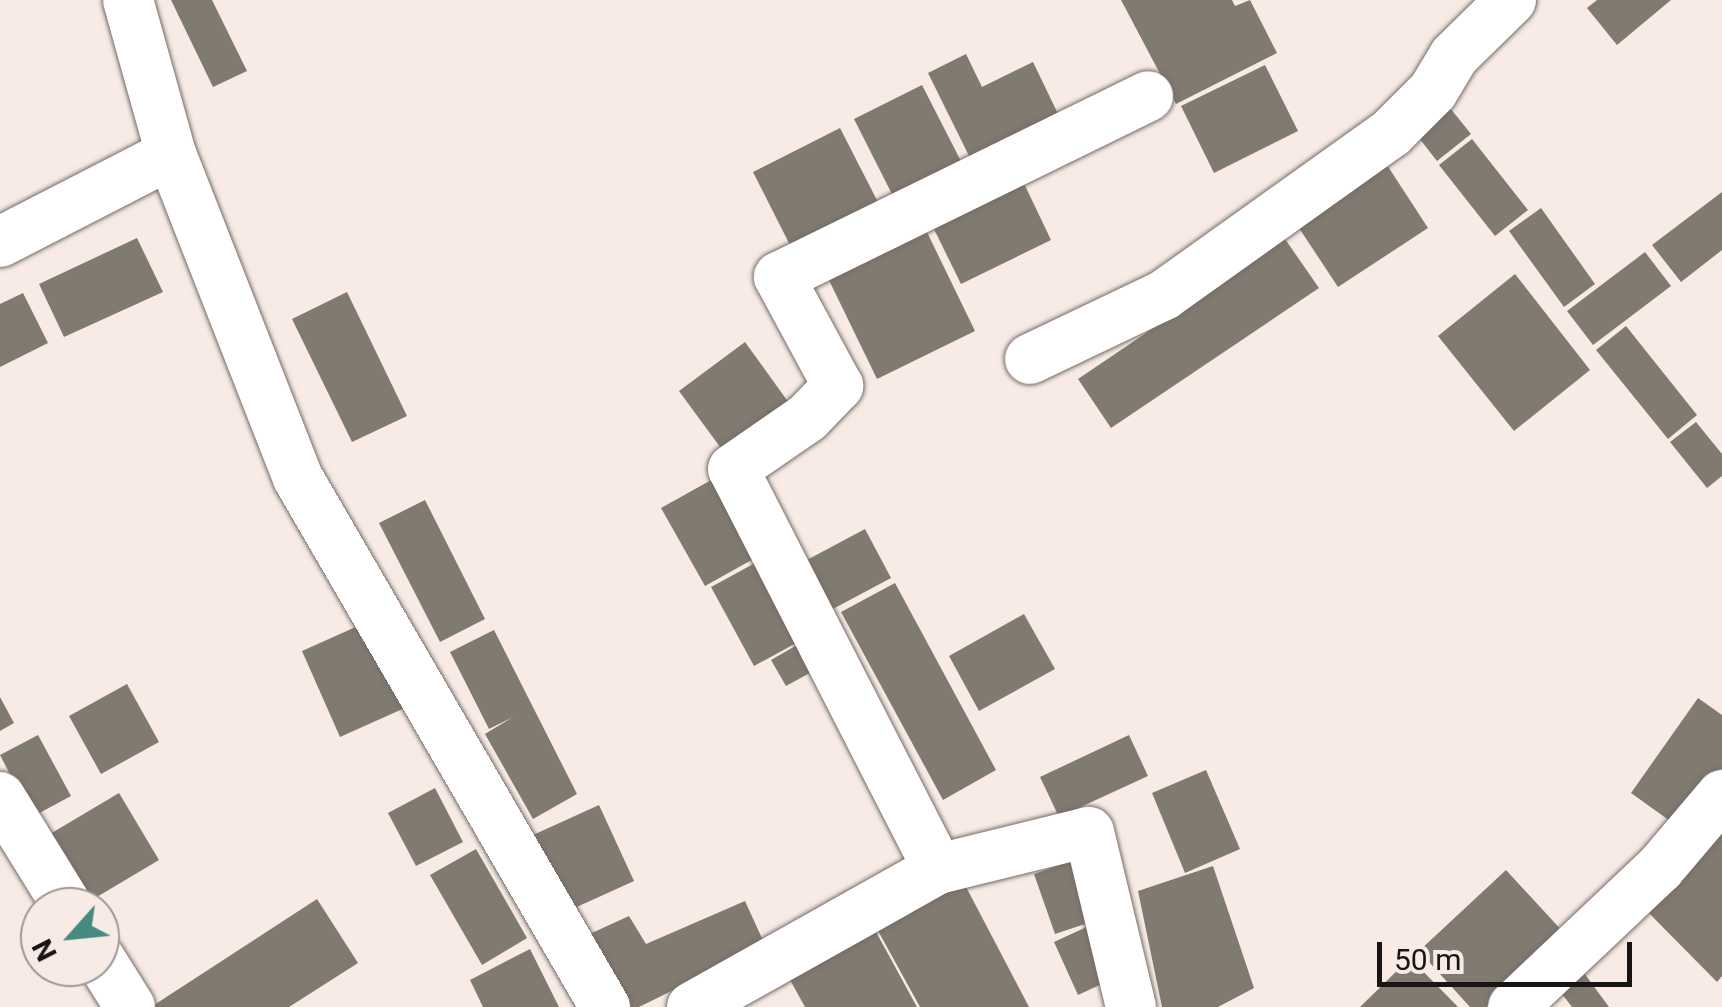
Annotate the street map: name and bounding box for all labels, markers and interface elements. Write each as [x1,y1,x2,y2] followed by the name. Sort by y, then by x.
[20,887,120,987] north arrow
[1382,922,1637,984] scale bar
[25,934,64,966] text: N
[1394,942,1461,977] text: 50 m

